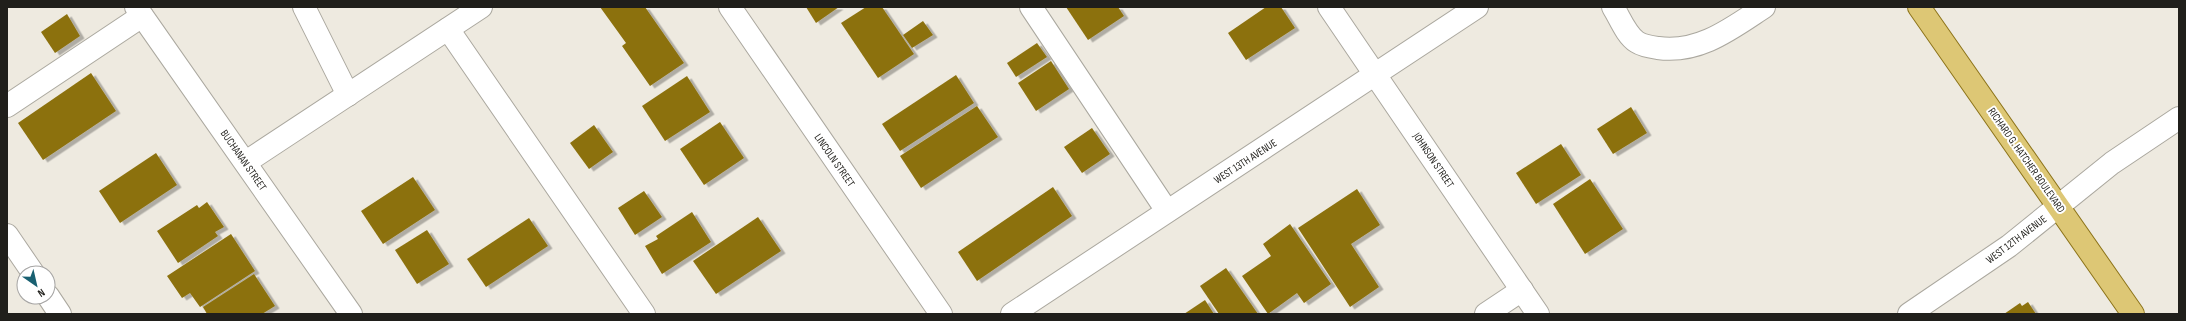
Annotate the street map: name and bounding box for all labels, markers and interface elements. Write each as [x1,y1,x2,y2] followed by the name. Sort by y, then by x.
[1985,105,2068,215] street label: RICHARD G. HATCHER BOULEVARD
[218,127,270,194] street label: BUCHANAN STREET
[1410,129,1457,191] street label: JOHNSON STREET
[812,131,858,190] street label: LINCOLN STREET
[1211,136,1279,187] street label: WEST 13TH AVENUE
[1984,212,2049,266] street label: WEST 12TH AVENUE
[16,265,56,305] north arrow
[35,286,47,300] text: N

